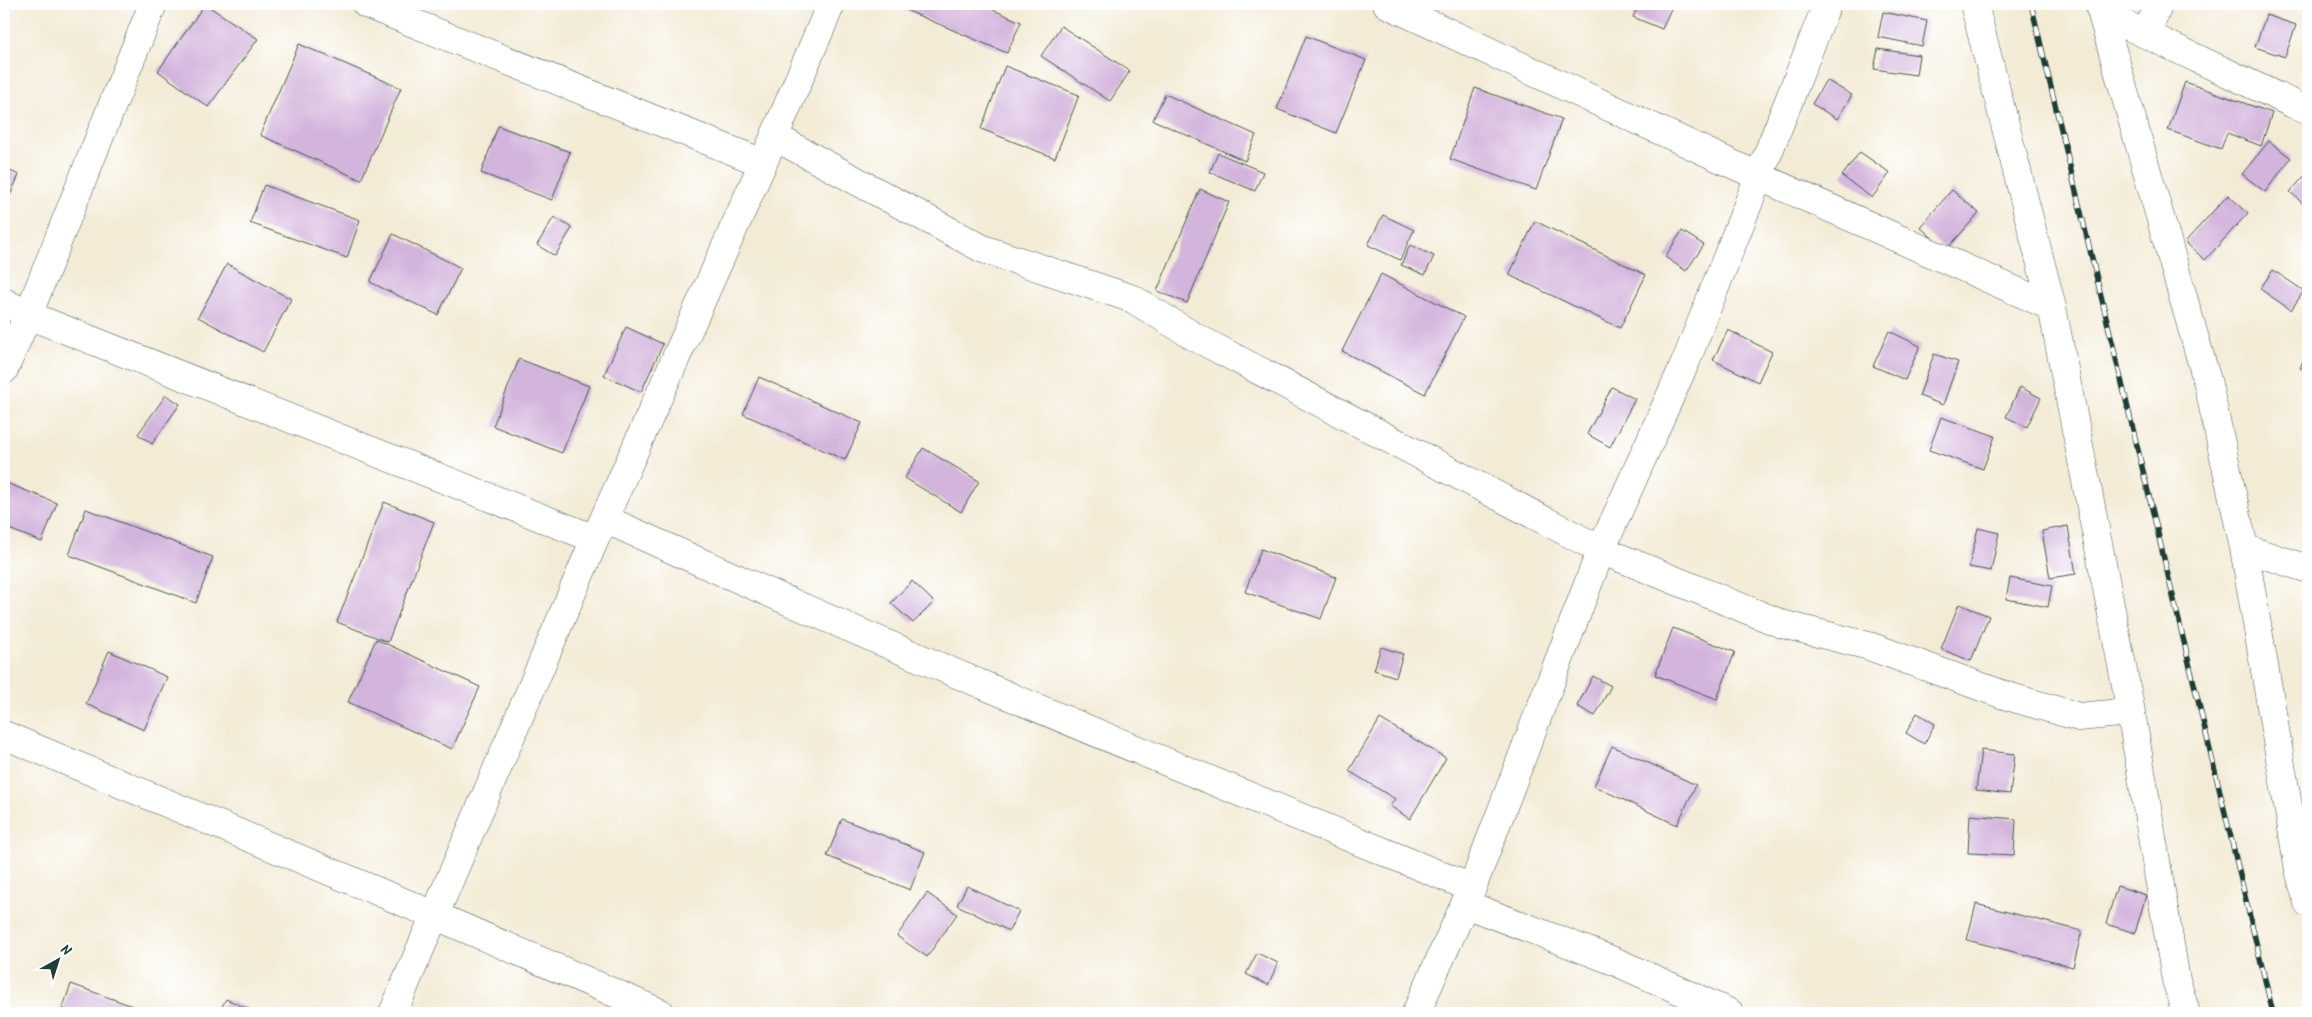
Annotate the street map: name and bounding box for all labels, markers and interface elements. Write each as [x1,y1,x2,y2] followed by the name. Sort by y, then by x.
[32,934,82,984] north arrow
[55,939,76,962] text: N

